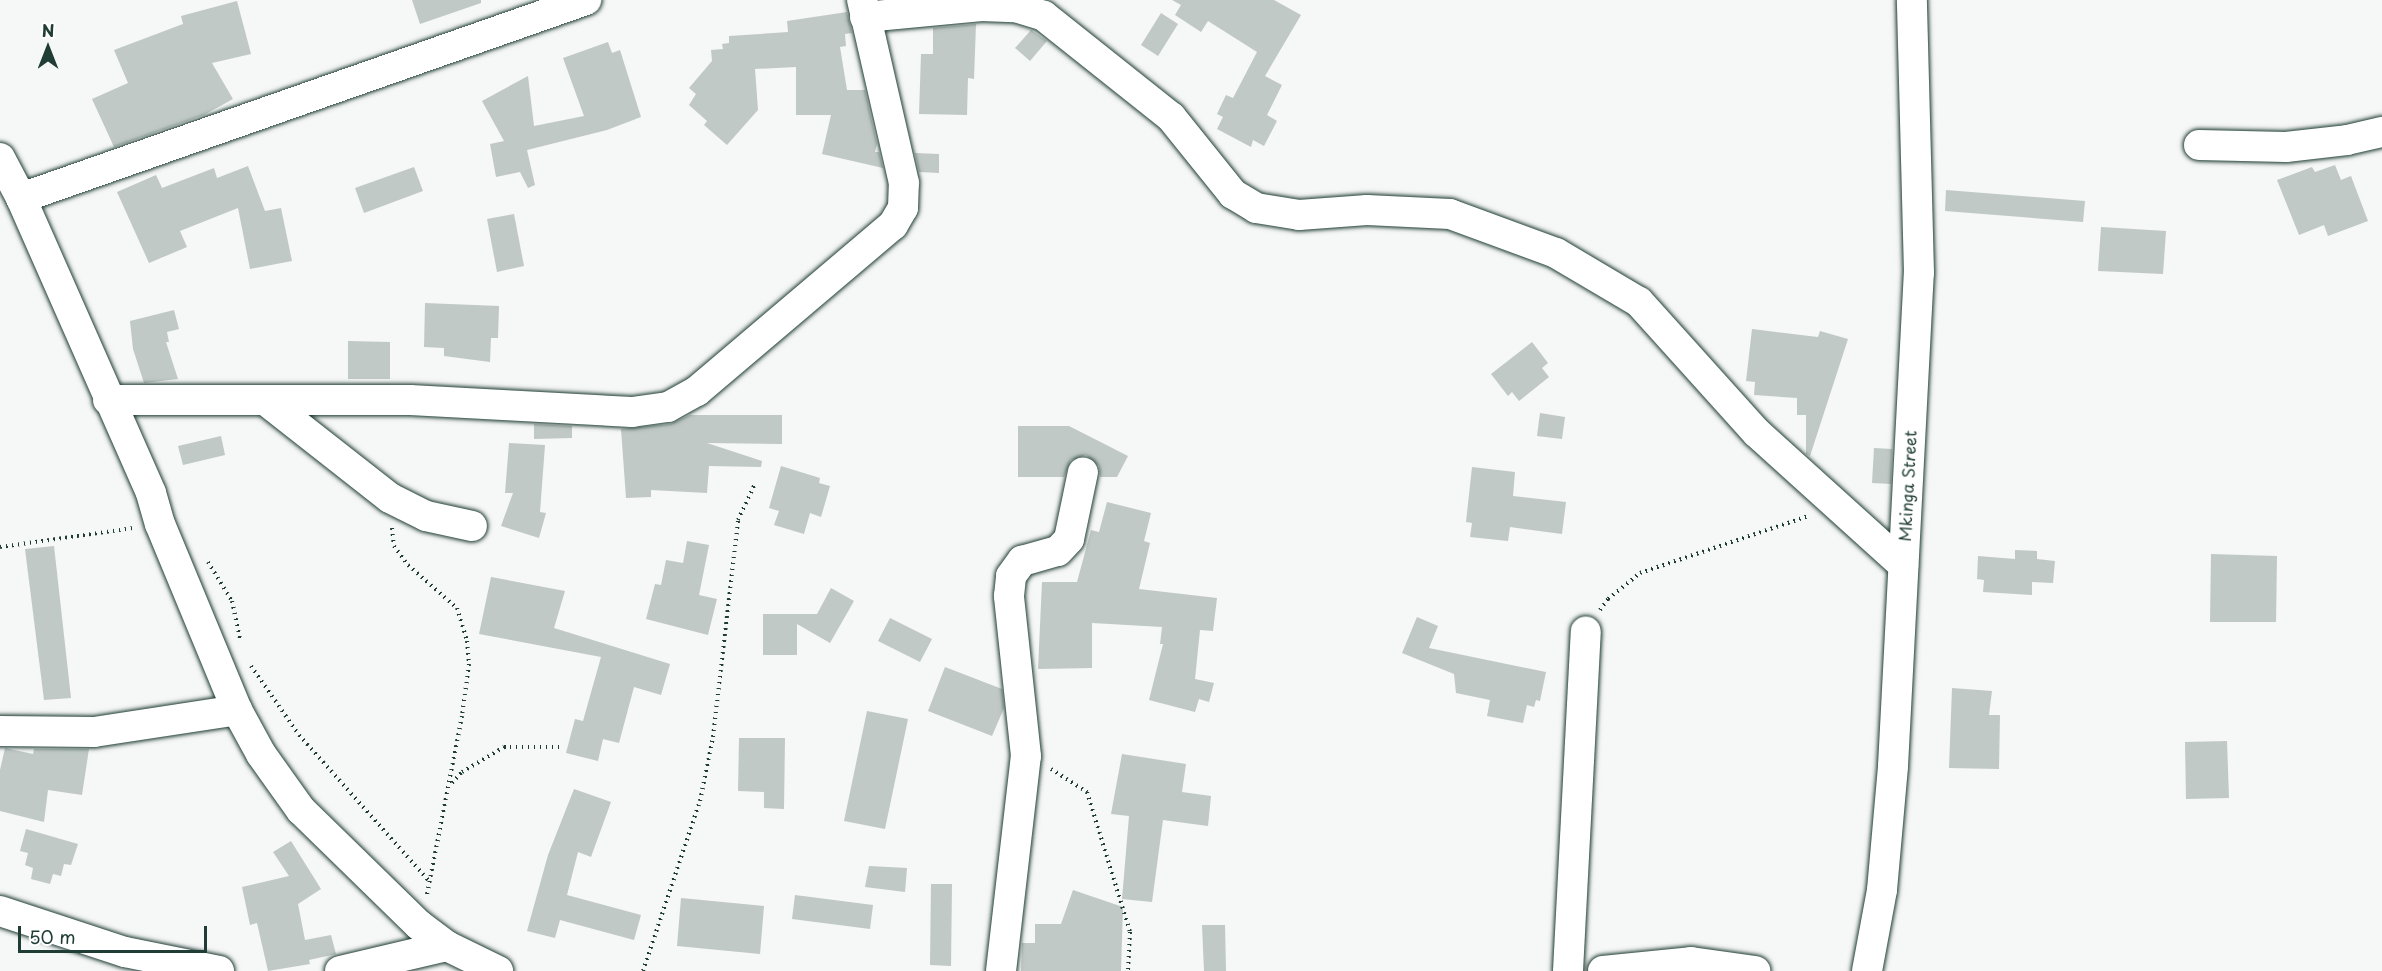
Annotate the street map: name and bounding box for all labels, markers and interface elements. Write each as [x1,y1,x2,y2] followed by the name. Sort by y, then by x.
[18,18,78,78] north arrow
[42,18,54,42] text: N
[1895,430,1919,542] street label: Mkinga Street
[21,914,210,952] scale bar
[29,923,76,950] text: 50 m

